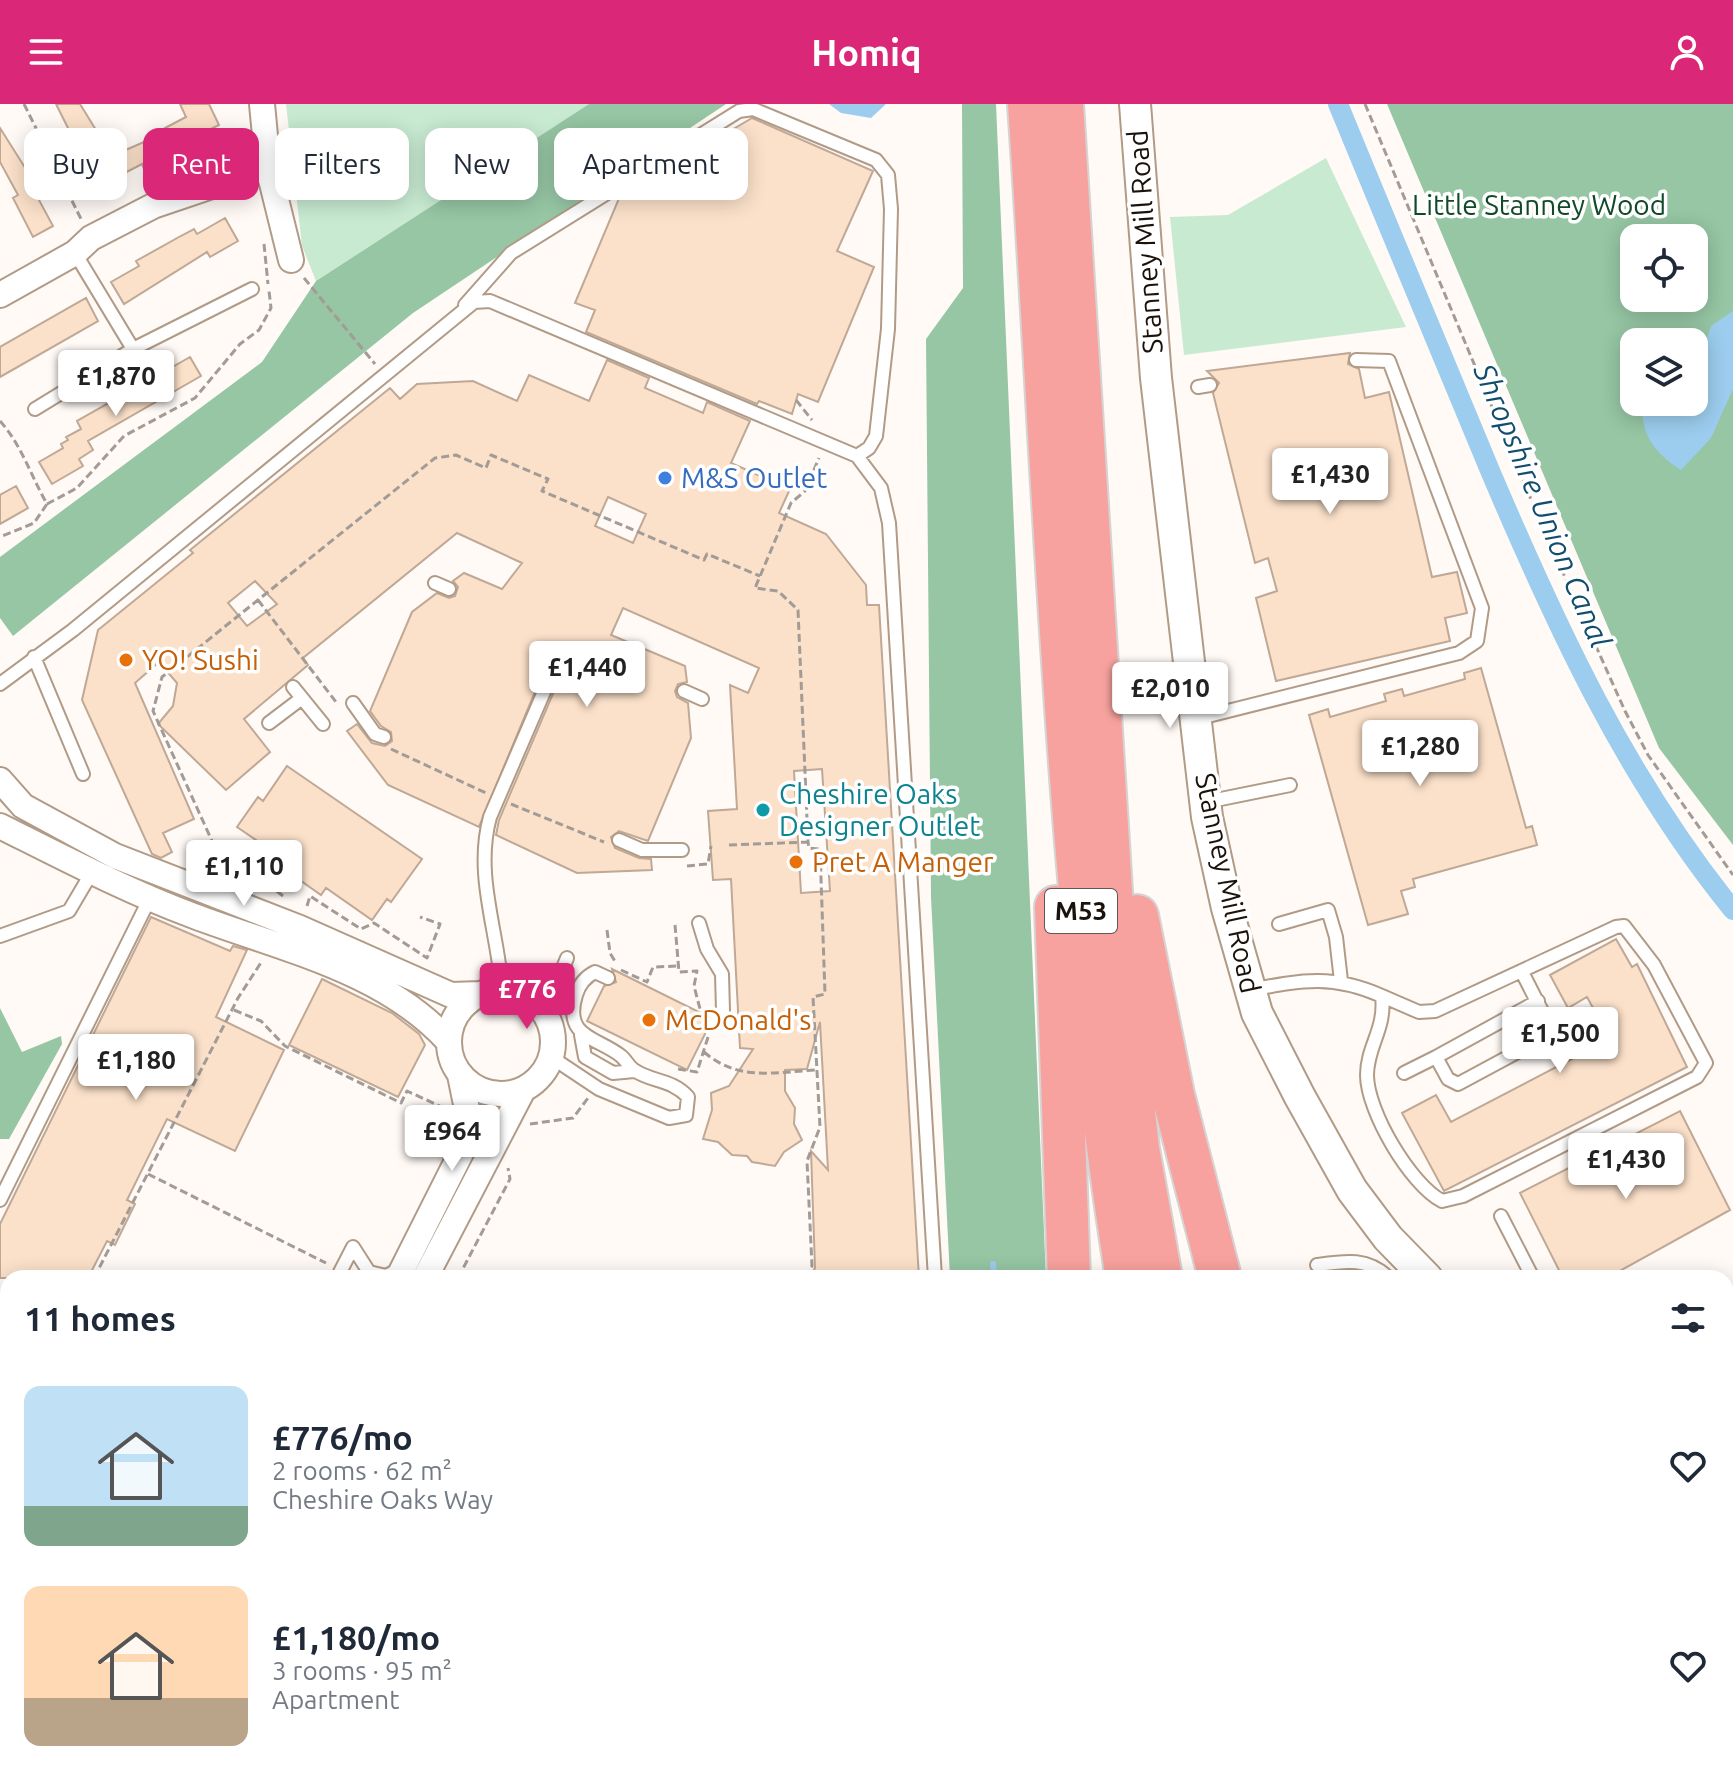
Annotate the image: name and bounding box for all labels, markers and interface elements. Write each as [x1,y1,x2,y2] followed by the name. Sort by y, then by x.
[24,30,68,74] icon: menu
[1665,30,1709,74] icon: person
[811,32,922,73] text: Homiq
[24,128,127,200] chip: Buy
[143,128,259,200] chip: Rent
[275,128,409,200] chip: Filters
[425,128,538,200] chip: New
[554,128,748,200] chip: Apartment
[1121,129,1168,355] street label: Stanney Mill Road
[1412,189,1666,220] park label: Little Stanney Wood
[1620,224,1708,416] map controls
[1620,224,1708,312] button: locate
[1620,328,1708,416] button: layers
[51,350,181,418] pin: £1,870
[1467,357,1618,653] water label: Shropshire Union Canal
[76,361,156,390] text: £1,870
[1265,448,1395,516] pin: £1,430
[1290,459,1370,488] text: £1,430
[681,462,827,493] place label: M&S Outlet
[656,469,674,487] marker: M&S Outlet
[522,641,652,709] pin: £1,440
[142,644,259,675] place label: YO! Sushi
[117,651,135,669] marker: YO! Sushi
[547,652,627,681] text: £1,440
[1105,662,1235,730] pin: £2,010
[1130,673,1210,702] text: £2,010
[1355,720,1485,788] pin: £1,280
[1380,731,1460,760] text: £1,280
[1190,770,1267,996] street label: Stanney Mill Road
[779,778,980,841] place label: Cheshire Oaks Designer Outlet
[754,801,772,819] marker: Cheshire Oaks Designer Outlet
[179,840,309,908] pin: £1,110
[812,846,994,877] place label: Pret A Manger
[204,851,284,880] text: £1,110
[787,853,805,871] marker: Pret A Manger
[1045,889,1117,933] road number: M53
[480,963,574,1031] pin: £776
[498,974,556,1003] text: £776
[665,1004,812,1035] place label: McDonald's
[1495,1007,1625,1075] pin: £1,500
[640,1011,658,1029] marker: McDonald's
[1520,1018,1600,1047] text: £1,500
[71,1034,201,1102] pin: £1,180
[96,1045,176,1074] text: £1,180
[405,1105,499,1173] pin: £964
[423,1116,481,1145] text: £964
[1561,1133,1691,1201] pin: £1,430
[1586,1144,1666,1173] text: £1,430
[1666,1296,1710,1340] icon: filters
[24,1299,176,1337] text: 11 homes
[88,1418,184,1514] icon: home
[272,1418,413,1456] text: £776/mo
[1666,1444,1710,1488] icon: heart
[272,1456,452,1485] text: 2 rooms · 62 m²
[272,1485,493,1514] text: Cheshire Oaks Way
[88,1618,184,1714] icon: home
[272,1618,440,1656] text: £1,180/mo
[1666,1644,1710,1688] icon: heart
[272,1656,452,1685] text: 3 rooms · 95 m²
[272,1685,399,1714] text: Apartment

